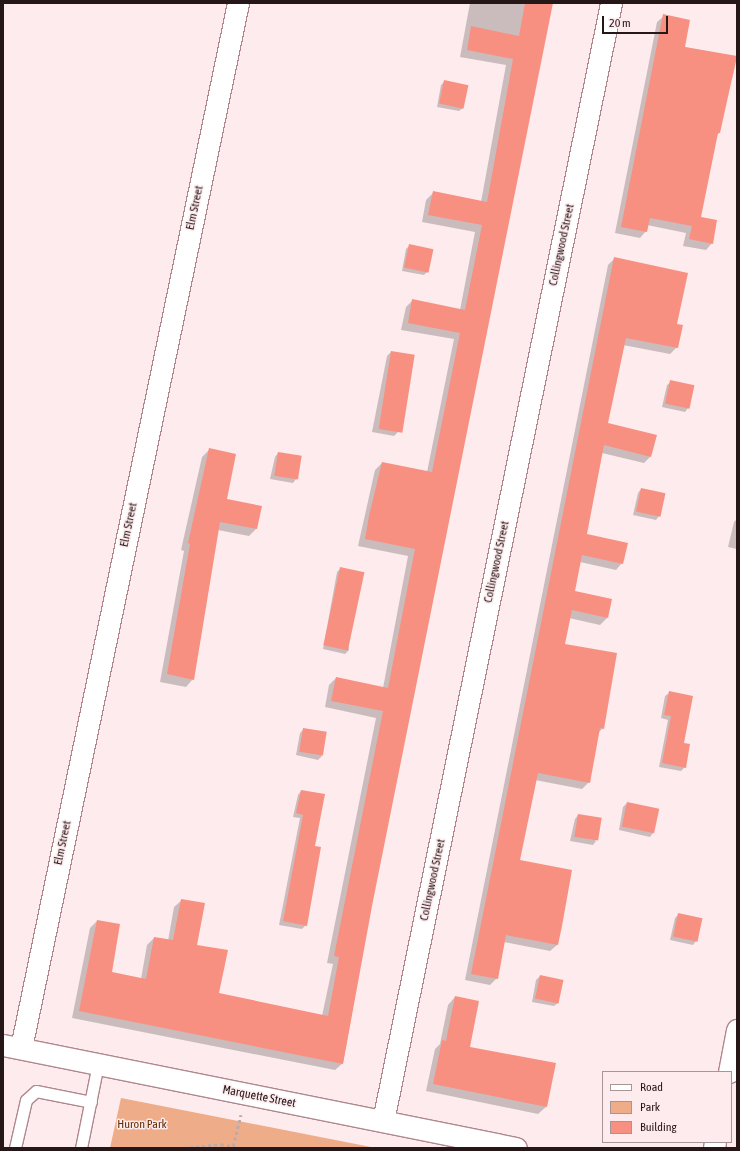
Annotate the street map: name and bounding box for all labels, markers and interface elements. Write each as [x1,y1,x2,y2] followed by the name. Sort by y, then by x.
[604,8,670,34] scale bar
[609,16,631,30] text: 20 m
[183,185,207,231] street label: Elm Street
[546,203,578,287] street label: Collingwood Street
[117,502,141,548] street label: Elm Street
[481,520,513,604] street label: Collingwood Street
[51,820,75,866] street label: Elm Street
[417,838,449,922] street label: Collingwood Street
[602,1071,732,1143] legend
[640,1080,663,1094] text: Road
[221,1083,297,1111] street label: Marquette Street
[640,1100,660,1114] text: Park
[117,1118,167,1132] park label: Huron Park
[640,1120,677,1134] text: Building

